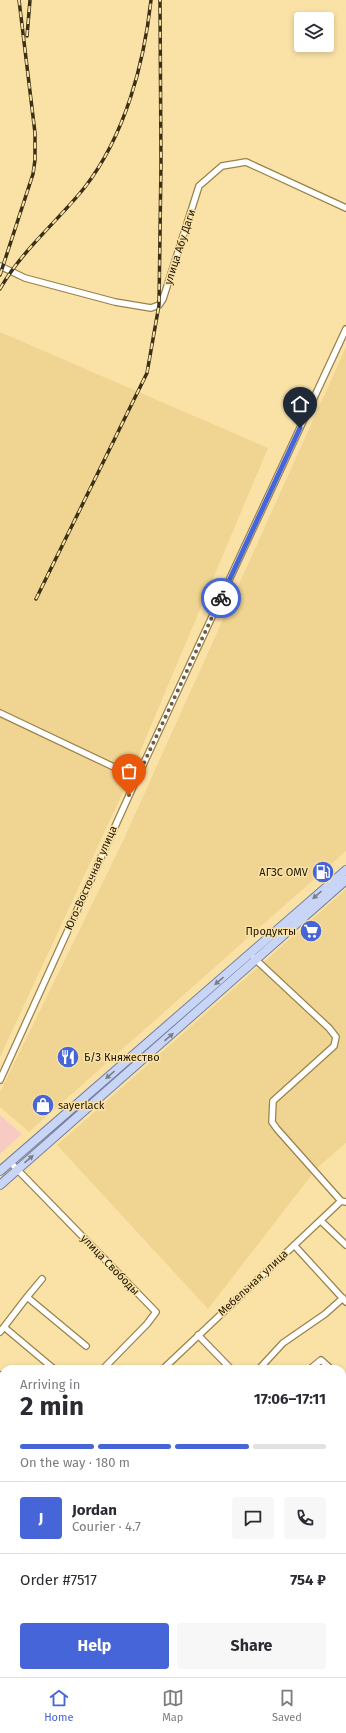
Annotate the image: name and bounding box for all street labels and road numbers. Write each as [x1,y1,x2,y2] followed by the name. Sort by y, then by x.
[162,208,198,286] street label: улица Абу Даги
[62,824,120,932] street label: Юго-Восточная улица
[78,1232,142,1298] street label: улица Свободы
[215,1247,291,1319] street label: Мебельная улица

